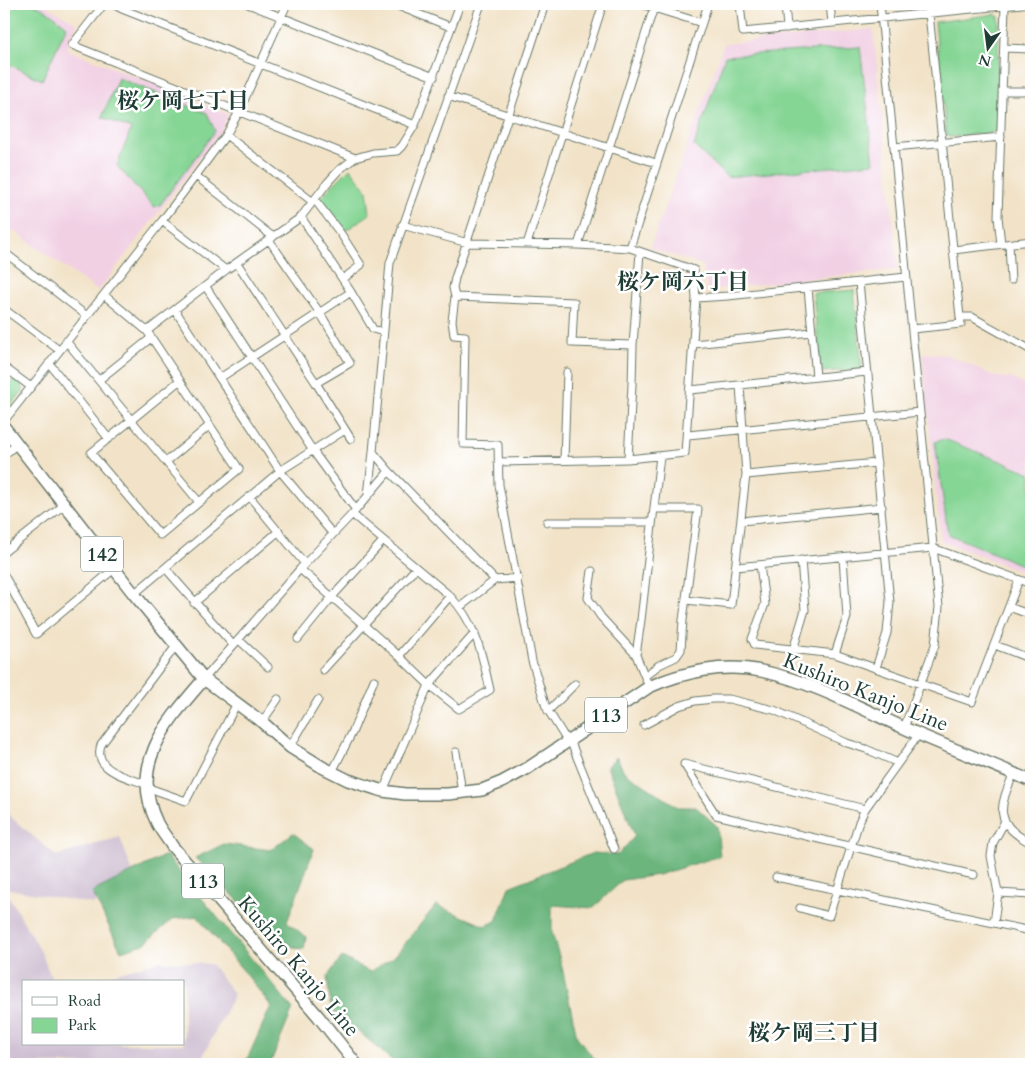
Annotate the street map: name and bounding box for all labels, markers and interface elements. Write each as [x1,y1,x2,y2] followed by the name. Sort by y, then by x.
[962,22,1012,72] north arrow
[977,49,993,71] text: N
[117,86,249,116] district label: 桜ケ岡七丁目
[617,267,749,297] district label: 桜ケ岡六丁目
[81,536,123,572] road number: 142
[779,646,953,739] street label: Kushiro Kanjo Line
[585,698,627,732] road number: 113
[182,864,224,898] road number: 113
[231,890,366,1043] street label: Kushiro Kanjo Line
[22,980,185,1046] legend
[68,991,101,1011] text: Road
[68,1015,97,1035] text: Park
[748,1018,880,1048] district label: 桜ケ岡三丁目

